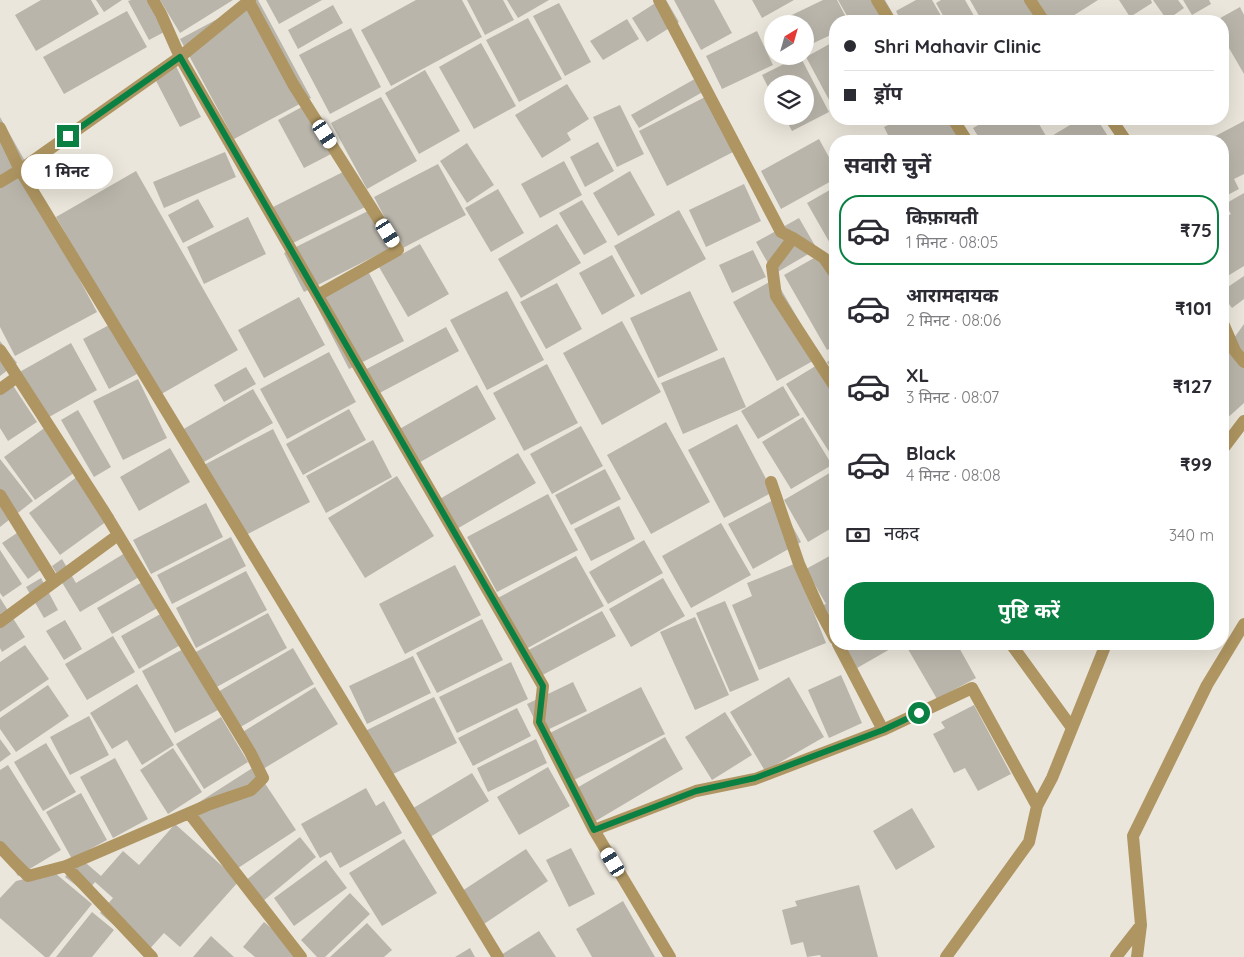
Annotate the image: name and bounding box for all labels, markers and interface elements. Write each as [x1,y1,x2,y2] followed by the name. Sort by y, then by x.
[764,15,814,65] north arrow
[764,15,814,125] map controls
[874,34,1041,58] text: Shri Mahavir Clinic
[764,75,814,125] button: layers
[874,81,902,105] text: ड्रॉप
[310,117,339,151] car
[57,125,79,147] route end
[844,151,931,179] text: सवारी चुनें
[22,154,114,188] callout: 1 मिनट
[45,161,89,181] text: 1 मिनट
[906,205,978,229] text: किफ़ायती
[846,208,891,253] icon: car
[373,216,402,250] car
[1180,218,1212,242] text: ₹75
[906,232,998,252] text: 1 मिनट · 08:05
[906,283,998,307] text: आरामदायक
[846,286,891,331] icon: car
[1175,296,1212,320] text: ₹101
[906,310,1001,330] text: 2 मिनट · 08:06
[906,363,929,387] text: XL
[846,364,891,409] icon: car
[1173,374,1212,398] text: ₹127
[906,387,999,407] text: 3 मिनट · 08:07
[906,441,956,465] text: Black
[846,442,891,487] icon: car
[1180,452,1212,476] text: ₹99
[906,465,1001,485] text: 4 मिनट · 08:08
[844,521,872,549] icon: cash
[884,521,919,545] text: नकद
[1169,525,1214,545] text: 340 m
[844,582,1214,640] button: पुष्टि करें
[908,702,930,724] route start
[598,845,627,879] car

